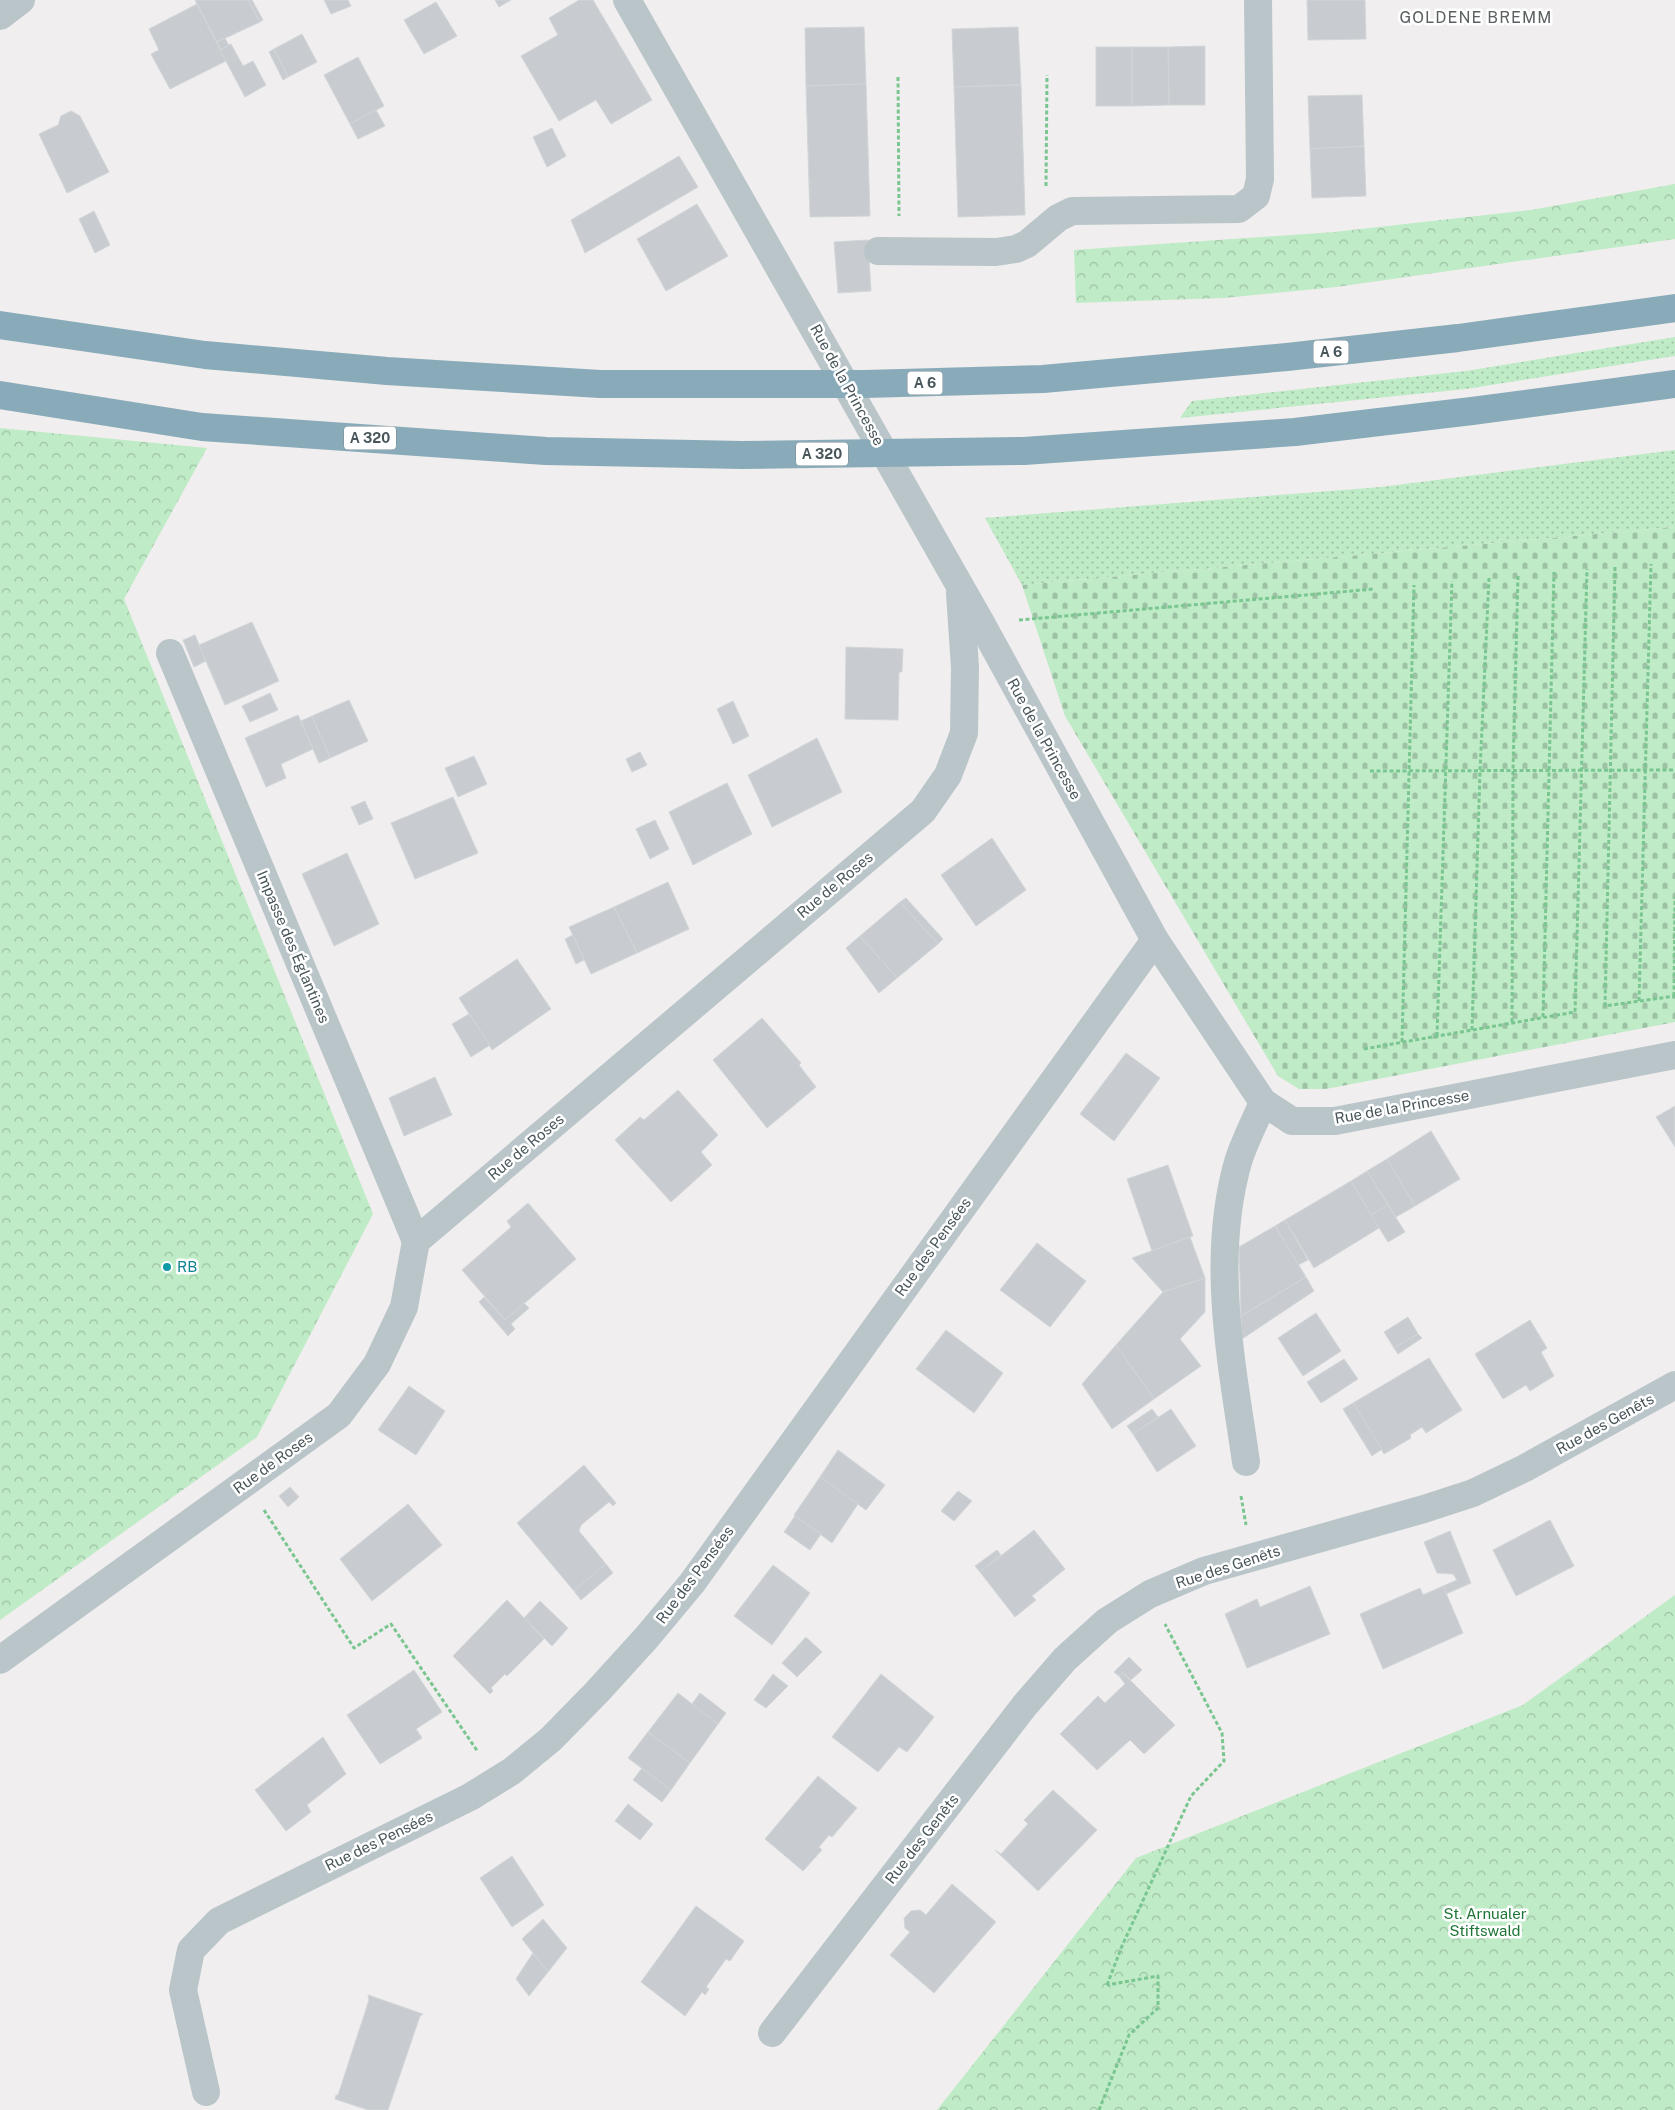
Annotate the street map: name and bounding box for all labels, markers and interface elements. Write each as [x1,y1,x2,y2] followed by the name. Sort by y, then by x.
[1400,8,1552,27] district label: GOLDENE BREMM
[807,321,888,448] street label: Rue de la Princesse
[1314,341,1348,364] road number: A 6
[908,372,942,394] road number: A 6
[344,426,396,449] road number: A 320
[796,442,848,466] road number: A 320
[1004,675,1085,802] street label: Rue de la Princesse
[793,848,876,921] street label: Rue de Roses
[254,868,333,1025] street label: Impasse des Églantines
[1333,1086,1470,1127] street label: Rue de la Princesse
[484,1110,567,1183] street label: Rue de Roses
[891,1194,974,1299] street label: Rue des Pensées
[177,1258,197,1275] place label: RB
[161,1261,173,1273] marker: RB
[1553,1390,1656,1457] street label: Rue des Genêts
[230,1428,316,1497] street label: Rue de Roses
[652,1523,737,1627] street label: Rue des Pensées
[1173,1542,1282,1591] street label: Rue des Genêts
[881,1791,962,1887] street label: Rue des Genêts
[322,1807,435,1874] street label: Rue des Pensées
[1443,1905,1527,1939] park label: St. Arnualer Stiftswald

